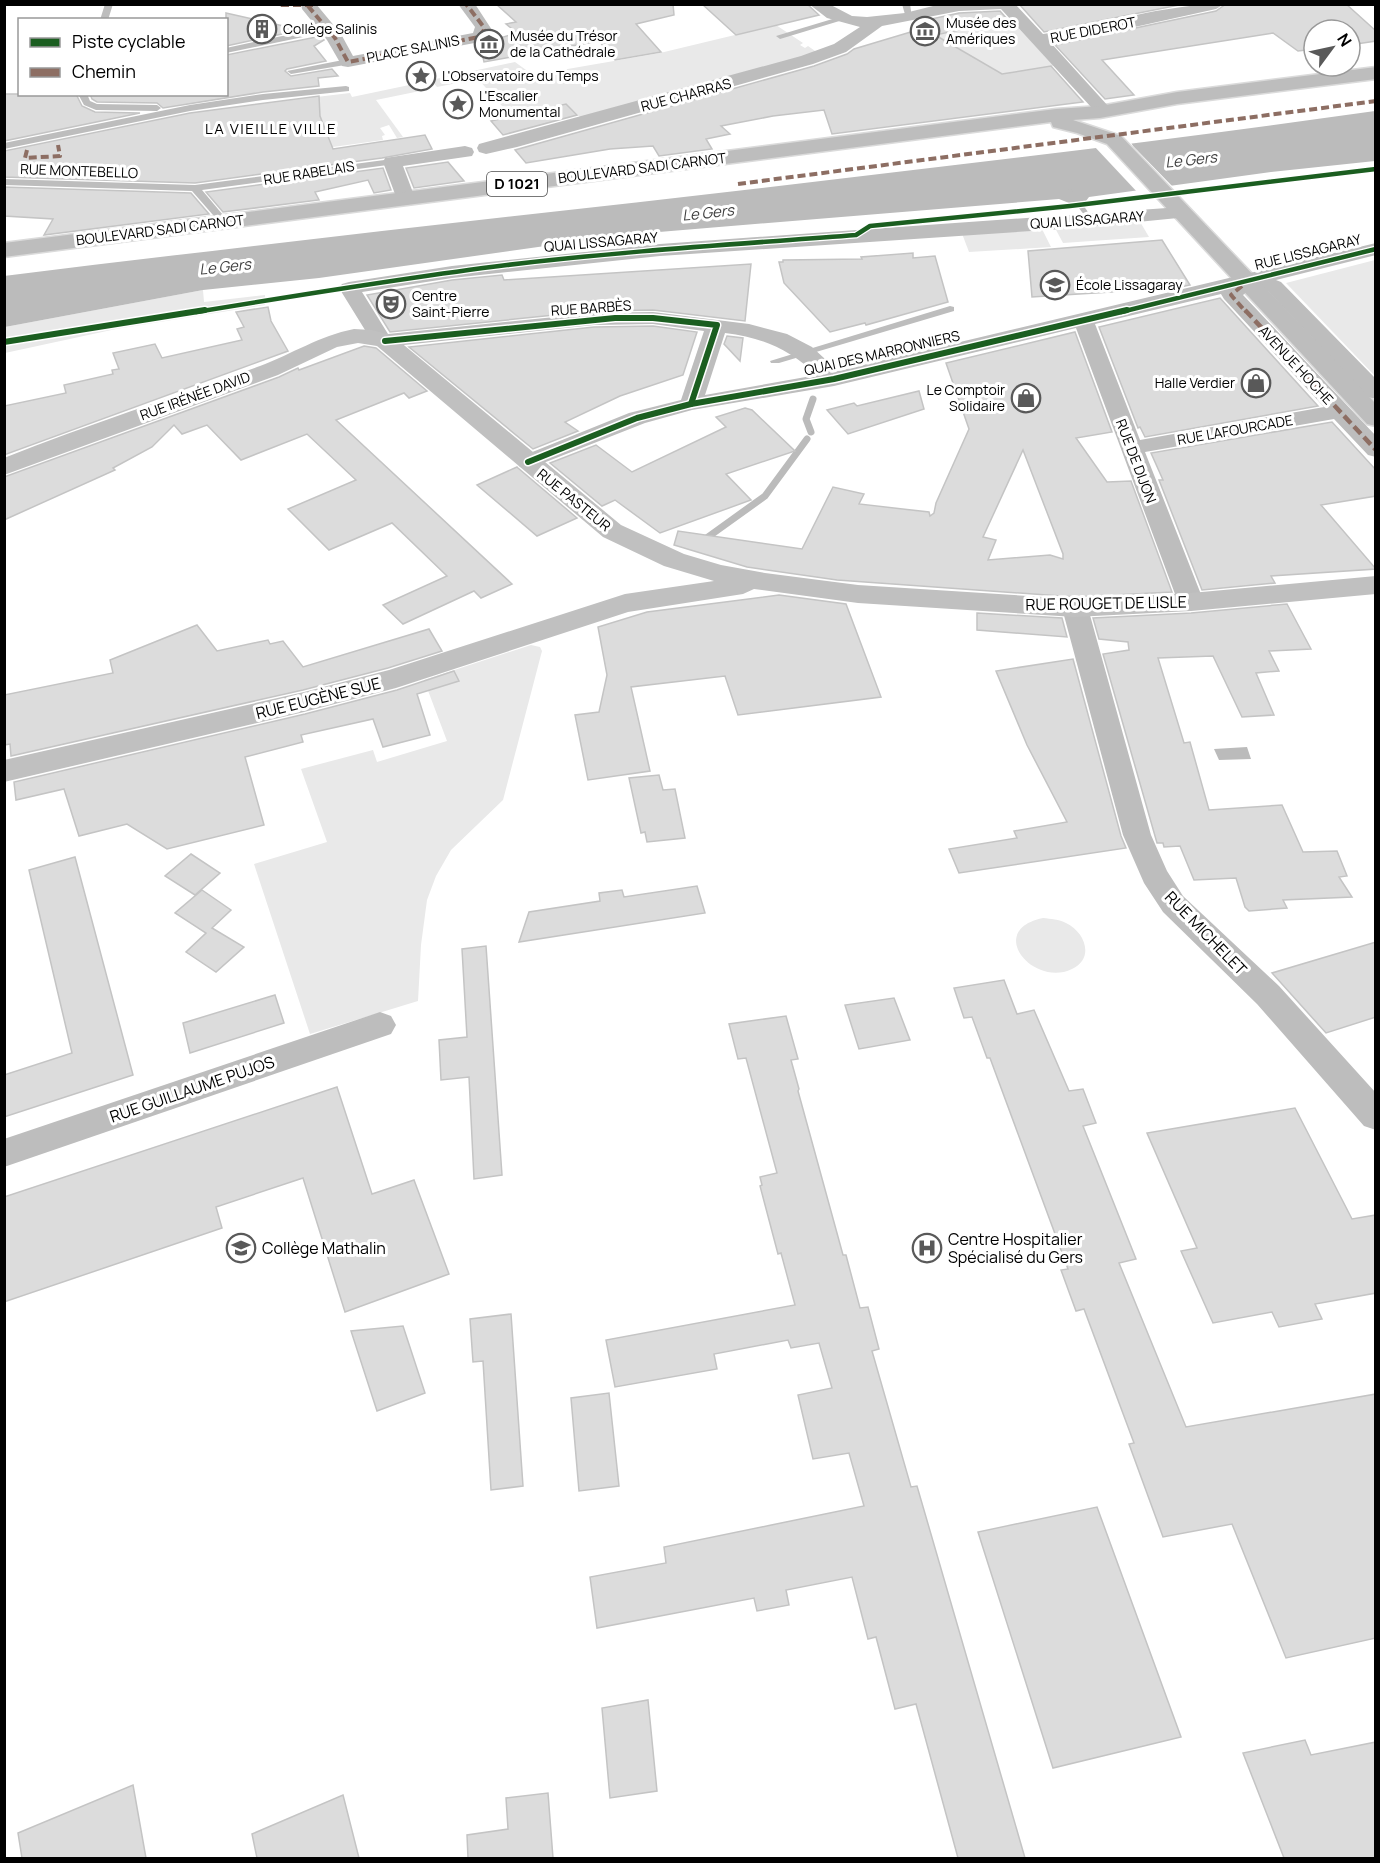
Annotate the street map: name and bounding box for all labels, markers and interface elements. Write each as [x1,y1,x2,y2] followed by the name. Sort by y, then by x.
[1049,12,1138,47] street label: RUE DIDEROT
[246,13,278,45] building icon: Collège Salinis
[946,13,1016,48] place label: Musée des Amériques
[909,15,941,47] museum icon: Musée des Amériques
[18,18,228,96] legend
[1302,18,1362,78] north arrow
[283,19,377,38] place label: Collège Salinis
[510,26,618,61] place label: Musée du Trésor de la Cathédrale
[473,28,505,60] museum icon: Musée du Trésor de la Cathédrale
[72,29,186,53] text: Piste cyclable
[1332,29,1357,51] text: N
[365,30,461,67] street label: PLACE SALINIS
[72,59,136,83] text: Chemin
[405,60,437,92] place icon: L'Observatoire du Temps
[442,66,599,85] place label: L'Observatoire du Temps
[639,73,733,116] street label: RUE CHARRAS
[479,86,560,121] place label: L'Escalier Monumental
[442,88,474,120] place icon: L'Escalier Monumental
[205,118,337,139] district label: LA VIEILLE VILLE
[1164,146,1219,173] water label: Le Gers
[557,148,728,187] street label: BOULEVARD SADI CARNOT
[262,156,356,189] street label: RUE RABELAIS
[20,159,138,182] street label: RUE MONTEBELLO
[487,172,547,196] road number: D 1021
[681,199,736,226] water label: Le Gers
[1029,206,1145,233] street label: QUAI LISSAGARAY
[75,210,246,249] street label: BOULEVARD SADI CARNOT
[543,227,659,256] street label: QUAI LISSAGARAY
[1253,229,1363,274] street label: RUE LISSAGARAY
[198,253,253,280] water label: Le Gers
[1039,269,1071,301] school or university icon: École Lissagaray
[1076,275,1183,294] place label: École Lissagaray
[412,286,490,321] place label: Centre Saint-Pierre
[375,288,407,320] theatre icon: Centre Saint-Pierre
[550,295,632,320] street label: RUE BARBÈS
[1255,321,1338,408] street label: AVENUE HOCHE
[802,325,962,380] street label: QUAI DES MARRONNIERS
[137,367,253,424] street label: RUE IRÉNÉE DAVID
[1240,367,1272,399] shop icon: Halle Verdier
[1155,373,1235,392] place label: Halle Verdier
[926,380,1005,415] place label: Le Comptoir Solidaire
[1010,382,1042,414] shop icon: Le Comptoir Solidaire
[1176,410,1294,449] street label: RUE LAFOURCADE
[1112,416,1161,506] street label: RUE DE DIJON
[534,464,615,535] street label: RUE PASTEUR
[1025,591,1187,615] street label: RUE ROUGET DE LISLE
[253,672,383,724] street label: RUE EUGÈNE SUE
[1160,886,1252,980] street label: RUE MICHELET
[107,1050,277,1128] street label: RUE GUILLAUME PUJOS
[948,1228,1083,1268] place label: Centre Hospitalier Spécialisé du Gers
[225,1232,257,1264] school or university icon: Collège Mathalin
[911,1232,943,1264] hospital icon: Centre Hospitalier Spécialisé du Gers
[262,1237,386,1259] place label: Collège Mathalin

